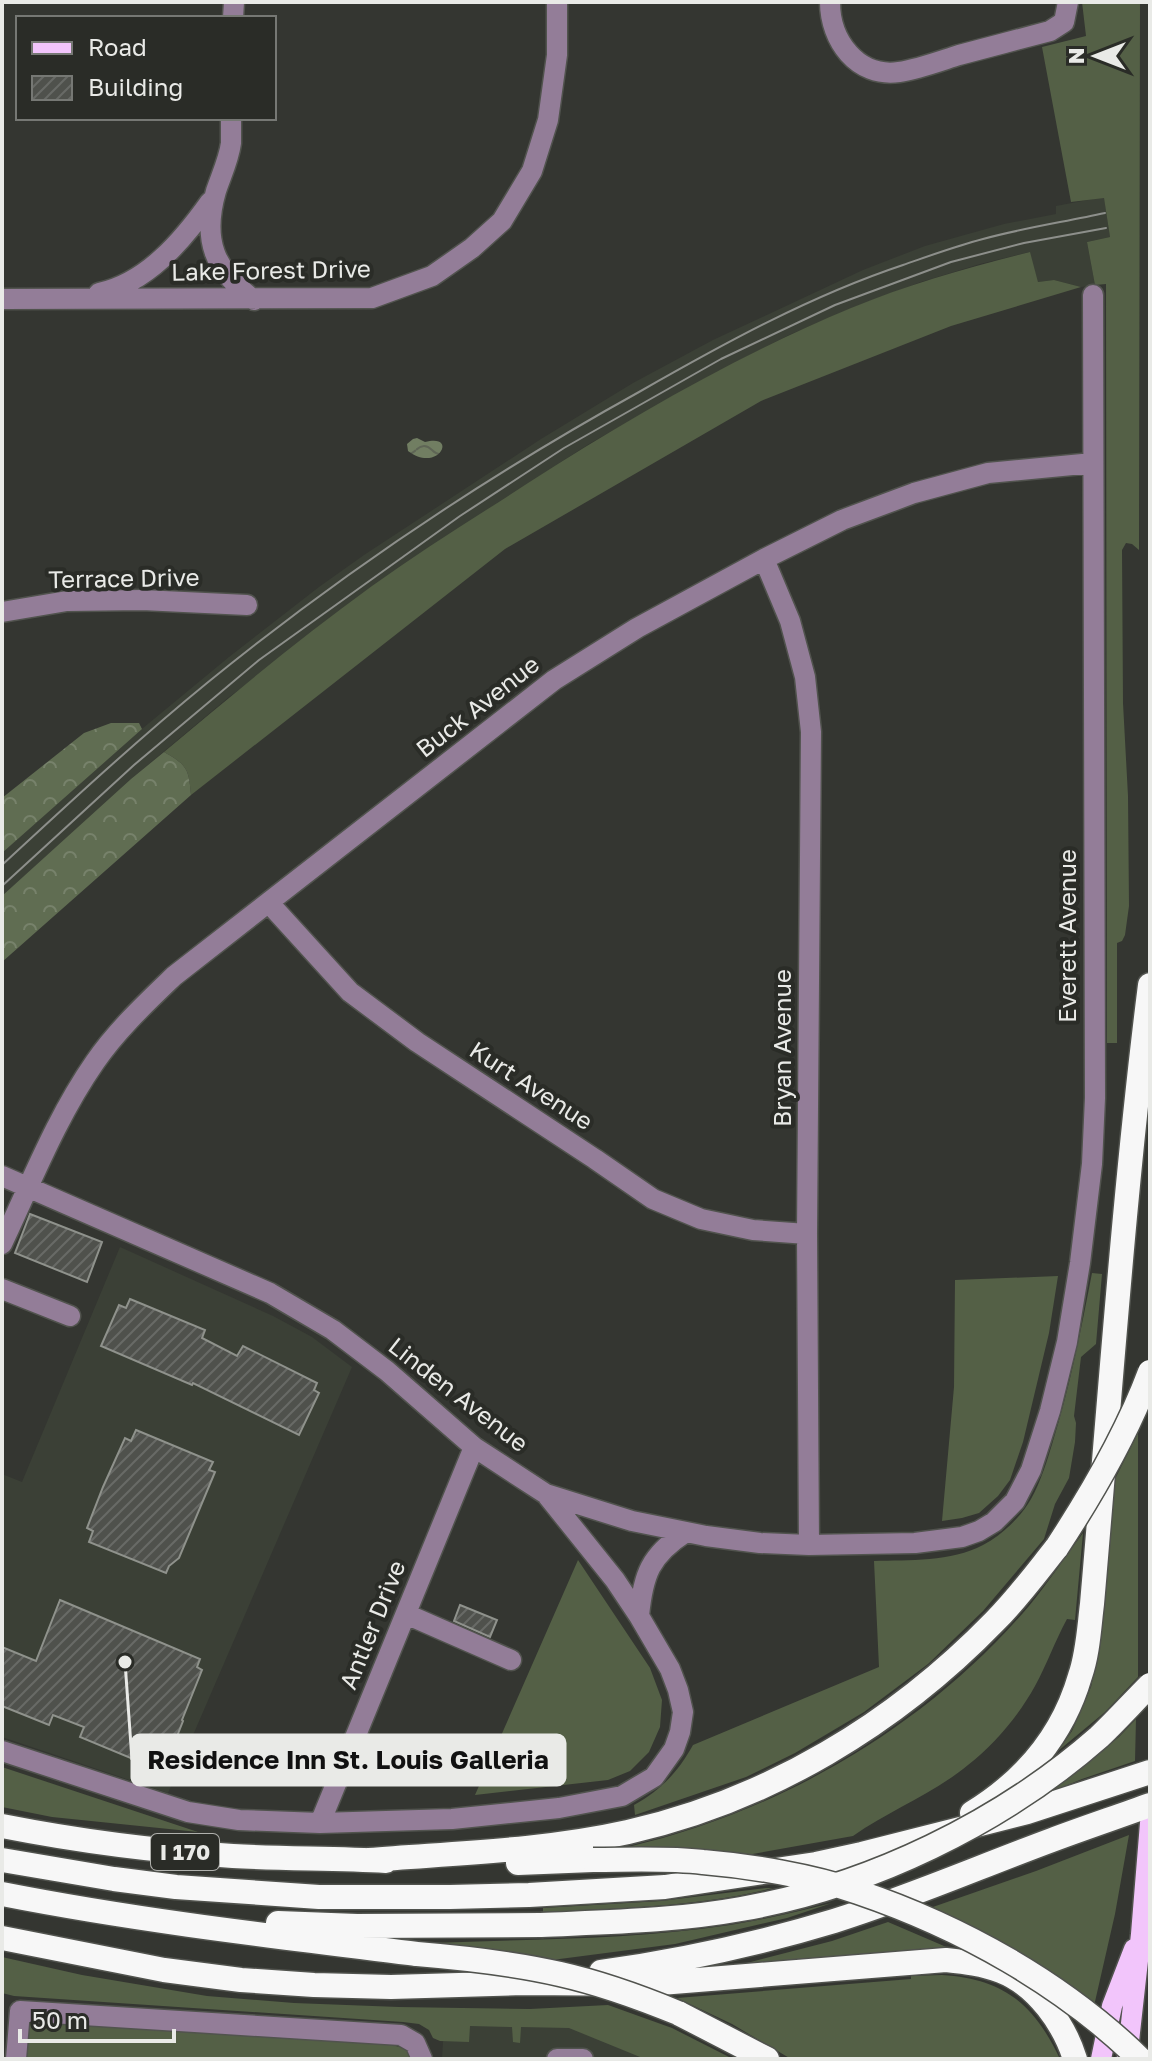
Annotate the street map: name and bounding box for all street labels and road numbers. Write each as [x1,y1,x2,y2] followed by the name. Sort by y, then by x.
[171,253,371,286] street label: Lake Forest Drive
[48,562,200,593] street label: Terrace Drive
[410,649,544,763] street label: Buck Avenue
[1052,849,1081,1023] street label: Everett Avenue
[767,969,796,1127] street label: Bryan Avenue
[465,1034,599,1135] street label: Kurt Avenue
[383,1330,534,1457] street label: Linden Avenue
[333,1556,411,1693] street label: Antler Drive
[151,1834,219,1870] road number: I 170

